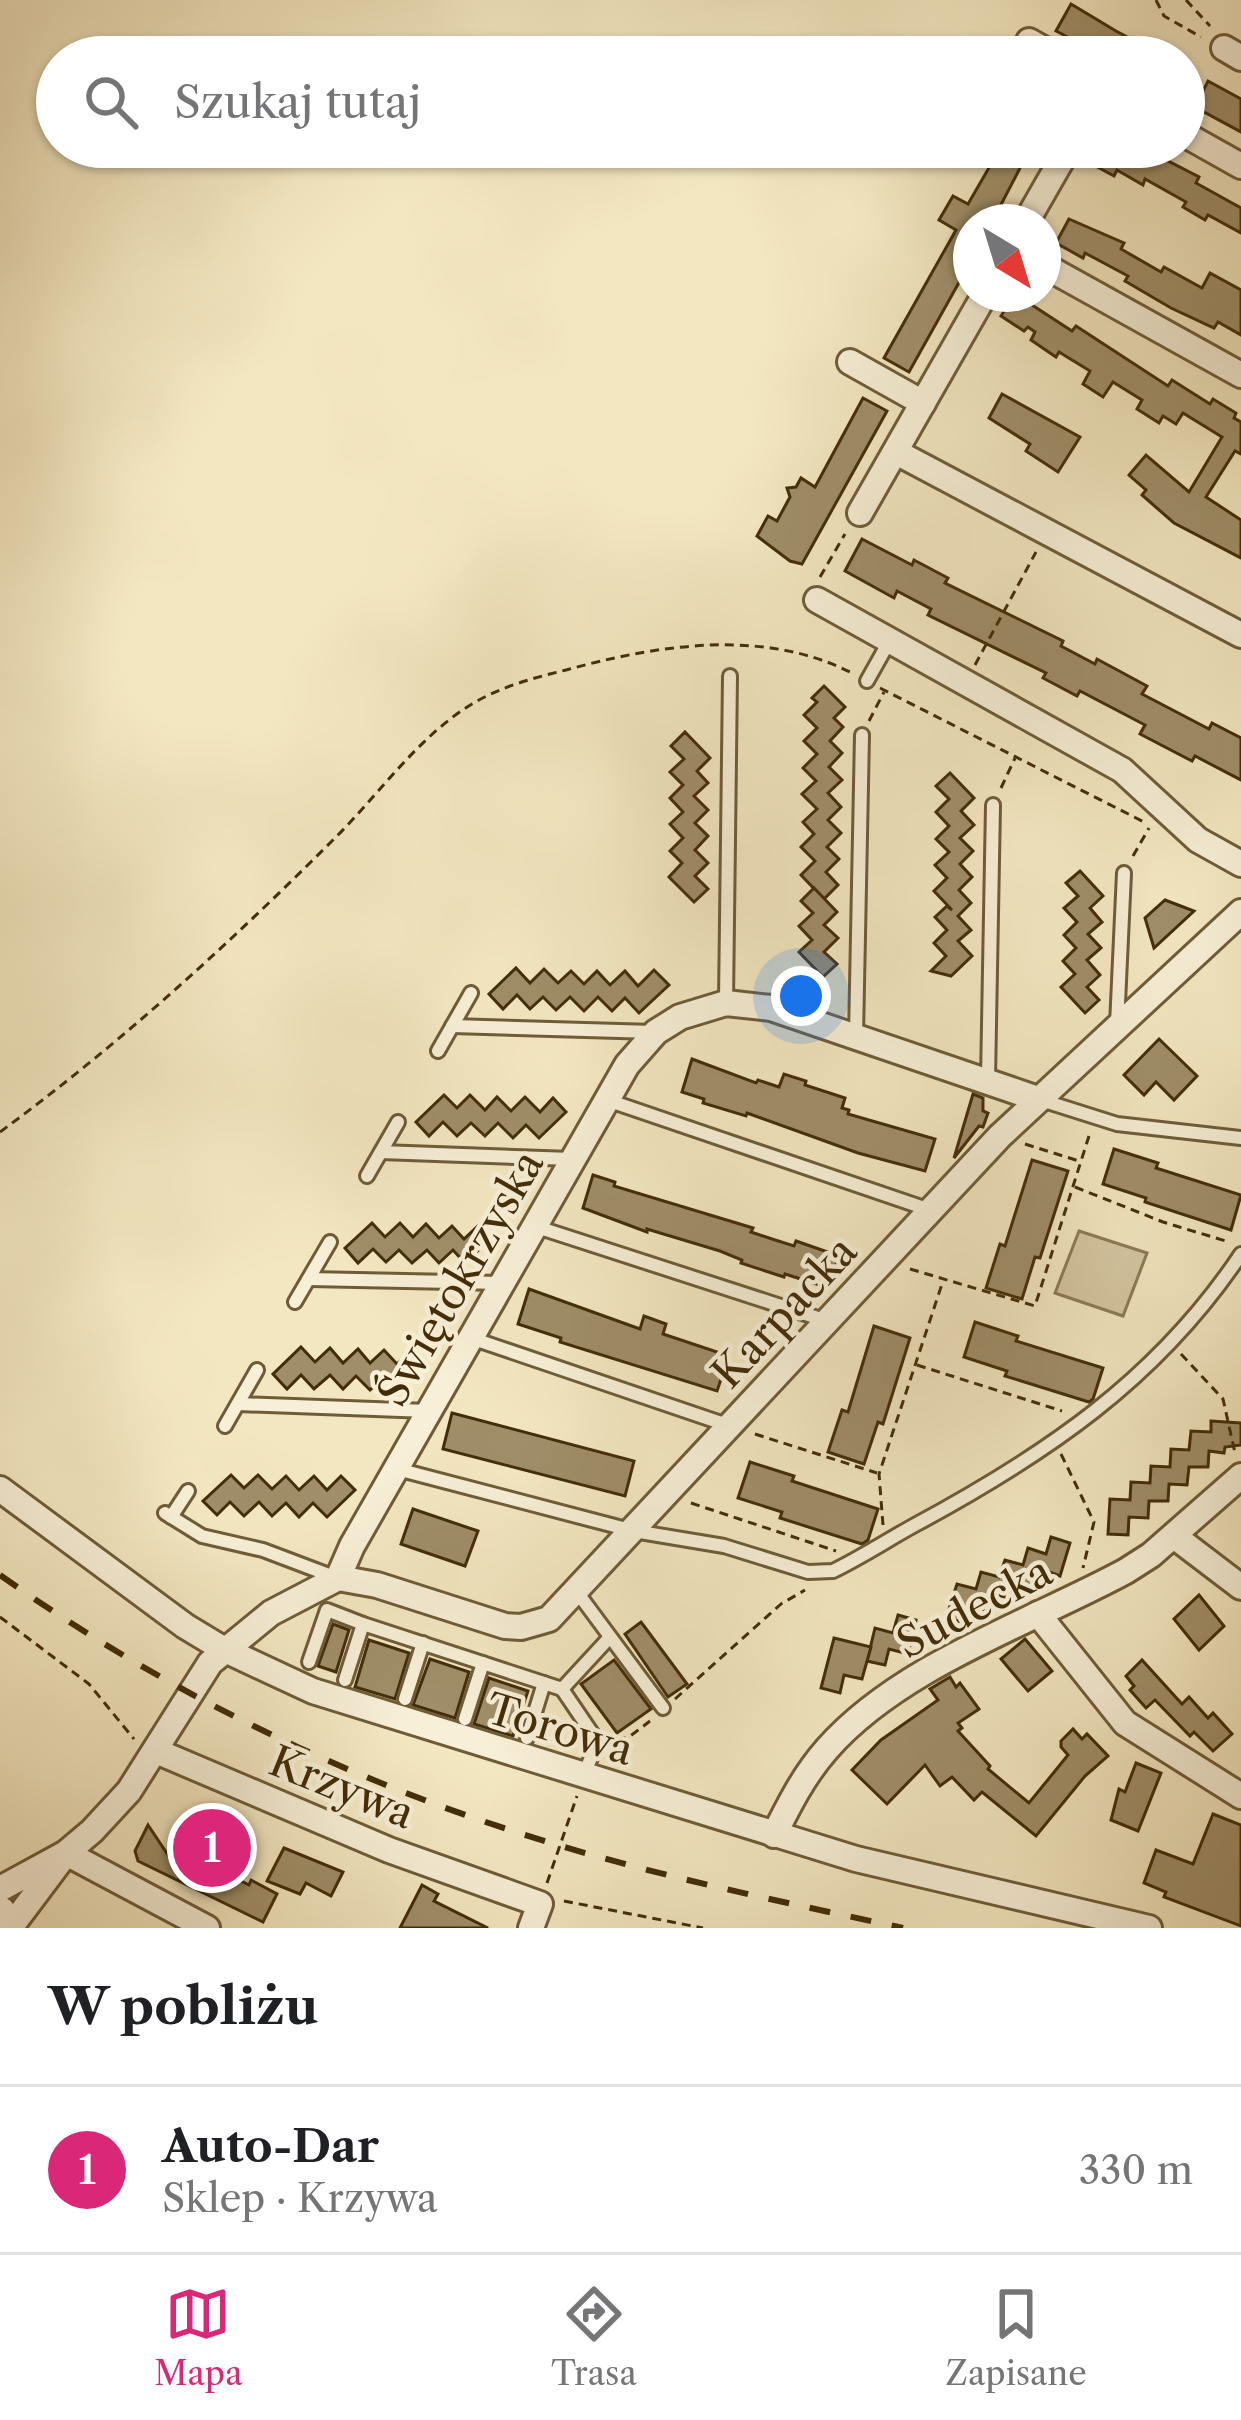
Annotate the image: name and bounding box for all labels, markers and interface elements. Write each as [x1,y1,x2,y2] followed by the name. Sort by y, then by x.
[36,36,1205,168] search box
[78,69,144,135] icon: search
[174,74,421,130] text: Szukaj tutaj
[953,204,1061,312] north arrow
[771,966,831,1026] your location
[365,1140,555,1415] street label: Świętokrzyska
[701,1225,868,1399] street label: Karpacka
[888,1544,1061,1669] street label: Sudecka
[480,1682,640,1776] street label: Torowa
[262,1735,423,1840] street label: Krzywa
[173,1803,251,1893] pin: 1
[48,1975,319,2037] text: W pobliżu
[162,2118,379,2174] text: Auto-Dar
[78,2146,96,2194] text: 1
[1079,2146,1193,2194] text: 330 m
[162,2174,437,2222] text: Sklep · Krzywa
[154,2281,243,2394] tab: Mapa
[551,2281,637,2394] tab: Trasa
[946,2281,1087,2394] tab: Zapisane

